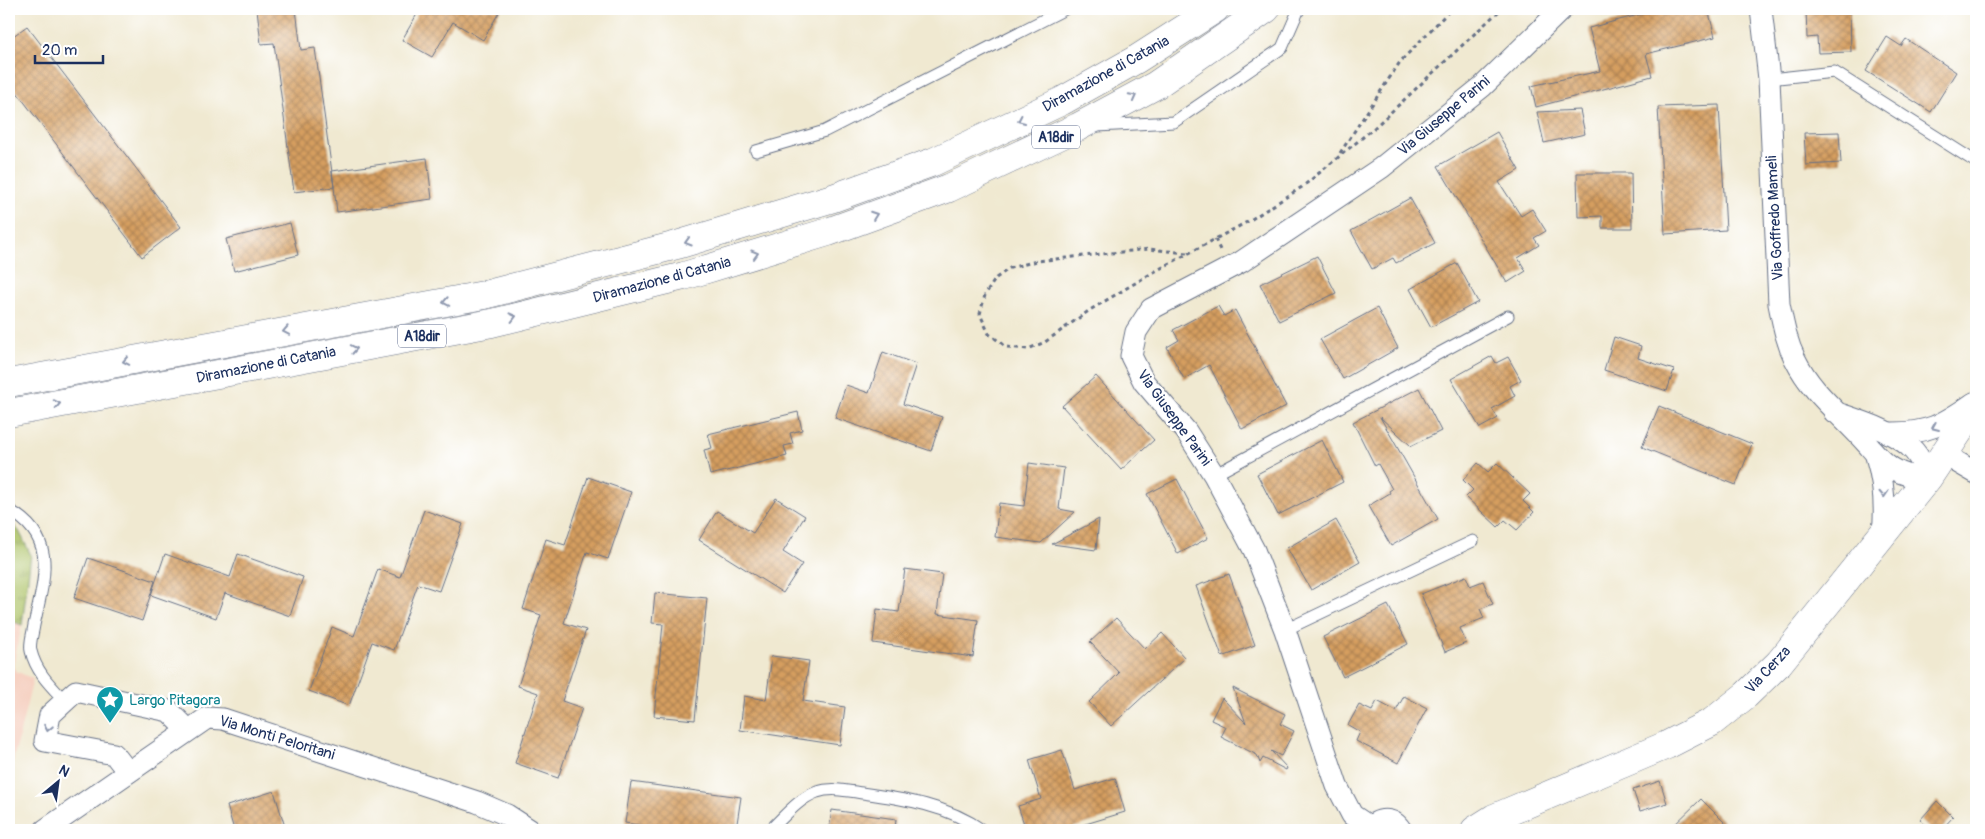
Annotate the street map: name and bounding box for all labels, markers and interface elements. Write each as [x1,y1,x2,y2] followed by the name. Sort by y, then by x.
[1039,31,1173,117] street label: Diramazione di Catania
[35,32,102,64] scale bar
[42,41,77,60] text: 20 m
[1394,72,1494,160] street label: Via Giuseppe Parini
[1128,93,1137,103] one-way arrow
[1017,114,1026,124] one-way arrow
[1032,125,1080,148] road number: A18dir
[1762,155,1788,281] street label: Via Goffredo Mameli
[869,211,878,221] one-way arrow
[685,236,693,246] one-way arrow
[751,250,759,260] one-way arrow
[591,252,733,308] street label: Diramazione di Catania
[441,296,450,306] one-way arrow
[509,313,517,323] one-way arrow
[398,324,446,348] road number: A18dir
[281,326,290,336] one-way arrow
[194,342,338,388] street label: Diramazione di Catania
[350,344,358,354] one-way arrow
[122,355,130,366] one-way arrow
[1133,366,1216,470] street label: Via Giuseppe Parini
[52,400,61,410] one-way arrow
[1931,420,1940,431] one-way arrow
[1879,490,1890,498] one-way arrow
[1741,642,1795,698] street label: Via Cerza
[95,685,125,724] place icon: Largo Pitagora
[129,691,221,710] place label: Largo Pitagora
[217,711,337,765] street label: Via Monti Peloritani
[43,724,53,733] one-way arrow
[32,756,82,806] north arrow
[56,761,72,781] text: N

